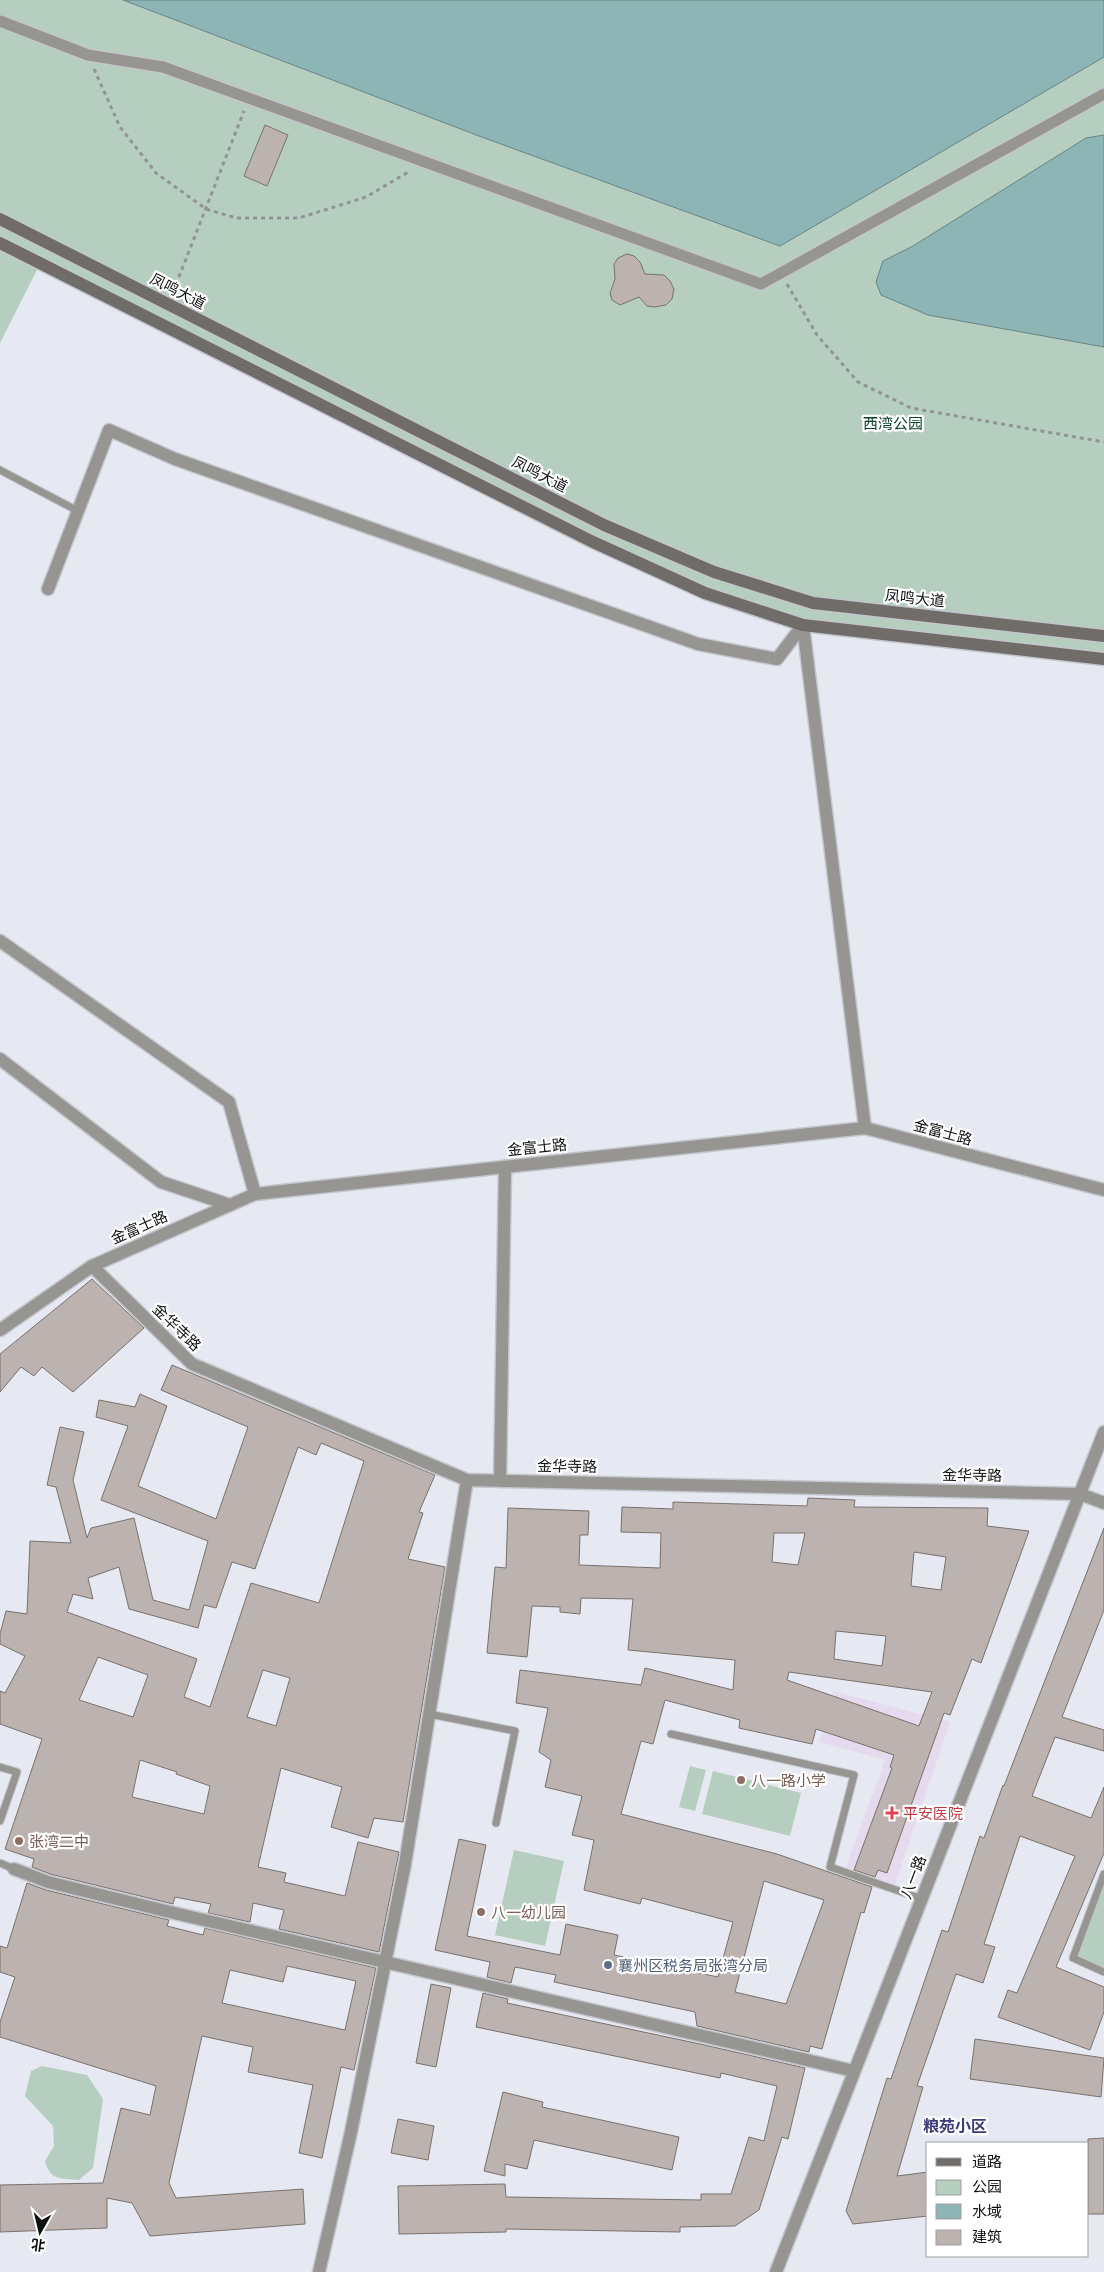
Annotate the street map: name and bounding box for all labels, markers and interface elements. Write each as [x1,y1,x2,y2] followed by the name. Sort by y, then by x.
[146,267,210,315] street label: 凤鸣大道
[863,412,923,435] park label: 西湾公园
[508,450,572,498] street label: 凤鸣大道
[884,583,946,613] street label: 凤鸣大道
[911,1113,975,1151] street label: 金富士路
[506,1132,568,1162] street label: 金富士路
[107,1204,171,1250] street label: 金富士路
[147,1298,207,1356] street label: 金华寺路
[537,1454,597,1478] street label: 金华寺路
[942,1463,1002,1487] street label: 金华寺路
[751,1769,826,1792] place label: 八一路小学
[735,1774,747,1786] marker: 八一路小学
[903,1802,963,1825] place label: 平安医院
[885,1806,899,1820] marker: 平安医院
[29,1830,89,1853] place label: 张湾二中
[13,1835,25,1847] marker: 张湾二中
[894,1852,932,1902] street label: 八一路
[491,1901,566,1924] place label: 八一幼儿园
[475,1906,487,1918] marker: 八一幼儿园
[618,1954,768,1977] place label: 襄州区税务局张湾分局
[602,1959,614,1971] marker: 襄州区税务局张湾分局
[923,2114,987,2138] district label: 粮苑小区
[926,2142,1089,2257] legend
[972,2150,1002,2173] text: 道路
[972,2175,1002,2198] text: 公园
[972,2200,1002,2223] text: 水域
[15,2207,65,2257] north arrow
[972,2225,1002,2248] text: 建筑
[30,2234,47,2257] text: 北

